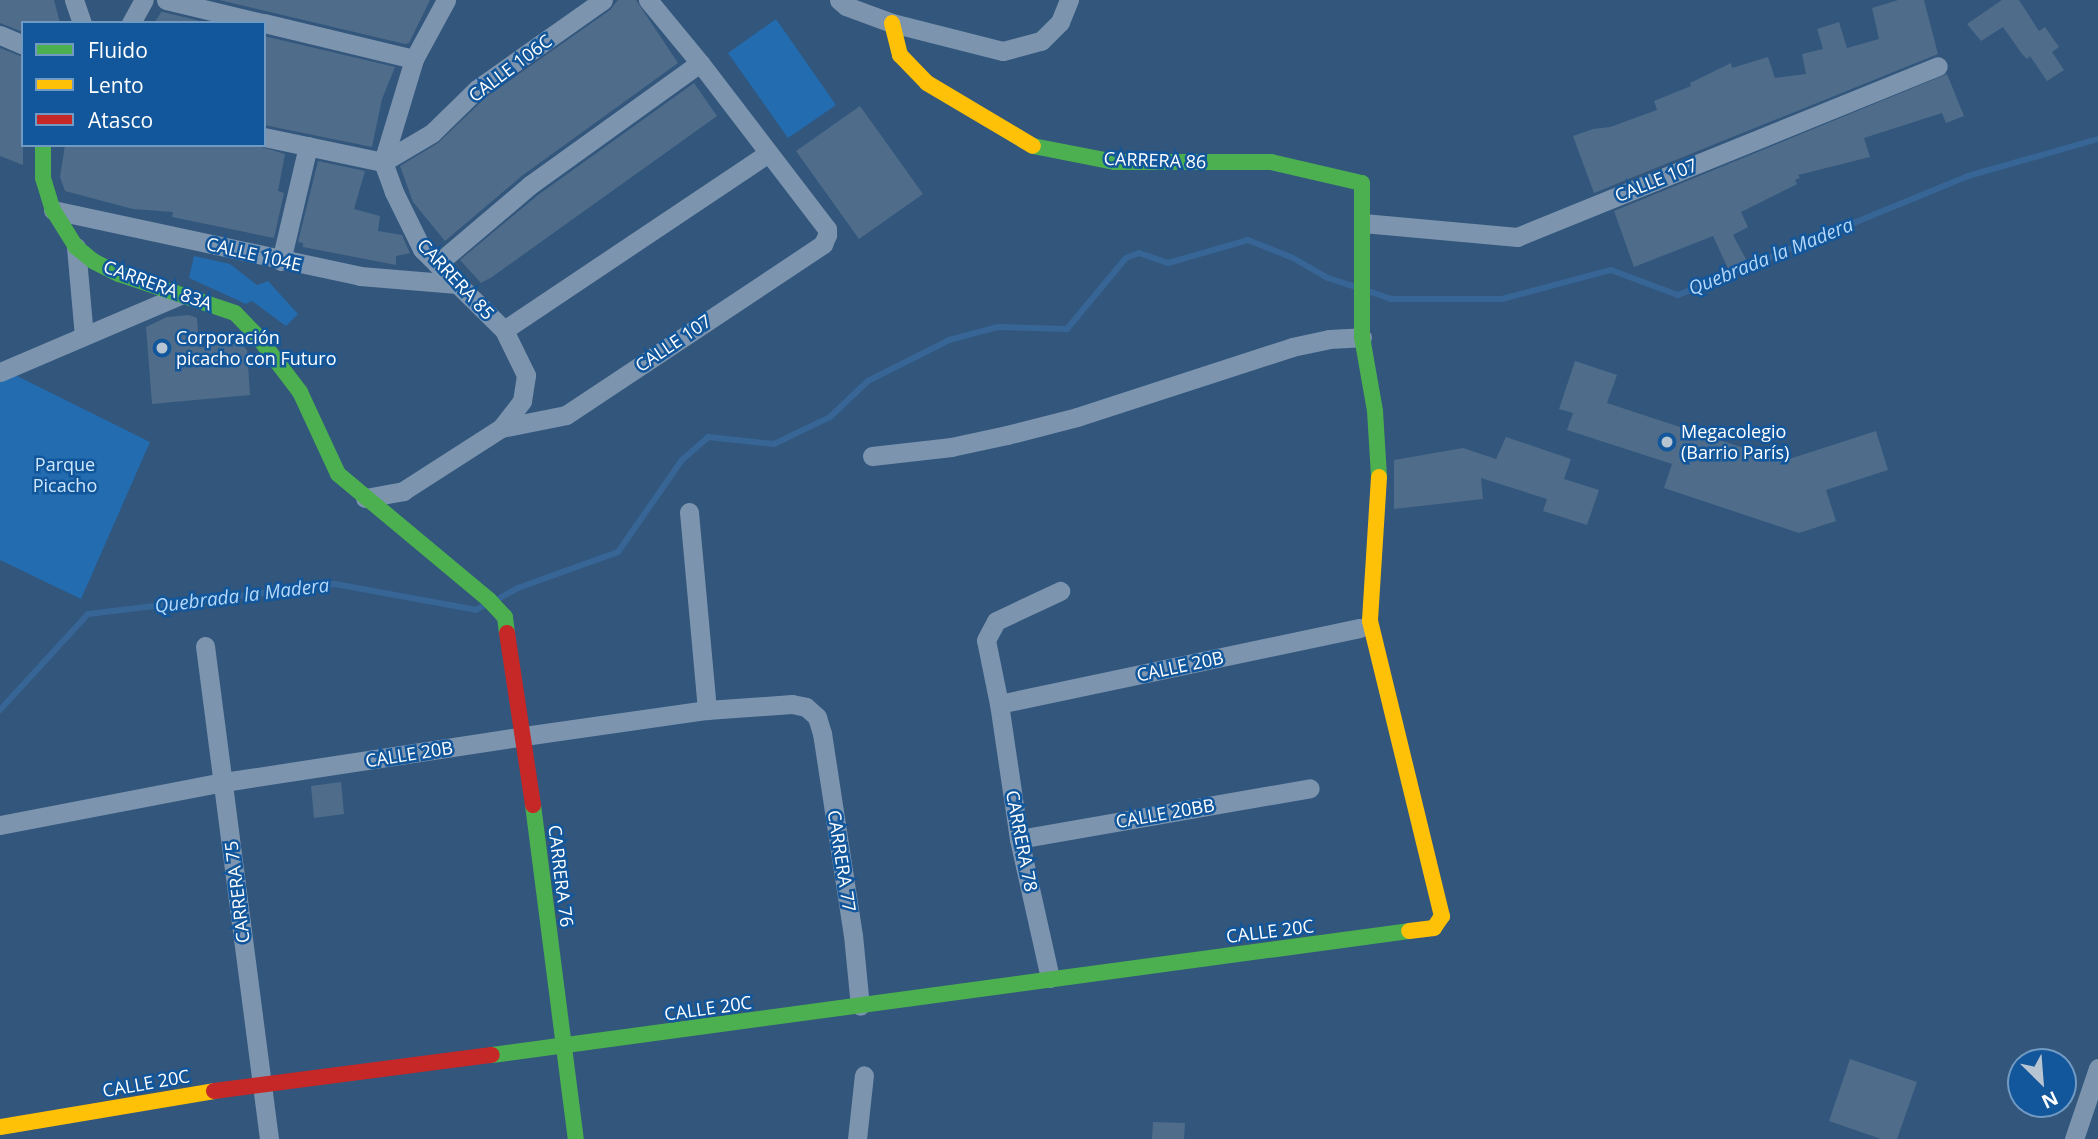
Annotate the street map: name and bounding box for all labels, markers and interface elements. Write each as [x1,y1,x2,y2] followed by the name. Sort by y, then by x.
[21,21,266,147] legend
[464,30,556,106] street label: CALLE 106C
[88,36,148,64] text: Fluido
[88,71,144,99] text: Lento
[88,106,153,134] text: Atasco
[1103,147,1207,173] street label: CARRERA 86
[1612,154,1700,206] street label: CALLE 107
[1685,214,1857,300] water label: Quebrada la Madera
[204,233,304,275] street label: CALLE 104E
[413,234,499,324] street label: CARRERA 85
[101,255,215,315] street label: CARRERA 83A
[631,310,715,376] street label: CALLE 107
[176,327,336,370] place label: Corporación picacho con Futuro
[154,340,170,356] marker: Corporación picacho con Futuro
[1681,421,1789,464] place label: Megacolegio (Barrio París)
[1659,434,1675,450] marker: Megacolegio (Barrio París)
[33,454,97,496] park label: Parque Picacho
[153,574,331,618] water label: Quebrada la Madera
[1135,646,1225,686] street label: CALLE 20B
[364,736,454,772] street label: CALLE 20B
[1002,789,1042,893] street label: CARRERA 78
[1114,794,1216,832] street label: CALLE 20BB
[823,809,861,913] street label: CARRERA 77
[544,824,578,928] street label: CARRERA 76
[220,840,254,944] street label: CARRERA 75
[1225,915,1315,947] street label: CALLE 20C
[663,991,753,1025] street label: CALLE 20C
[2007,1048,2077,1118] north arrow
[101,1065,191,1101] street label: CALLE 20C
[2038,1085,2063,1115] text: N

